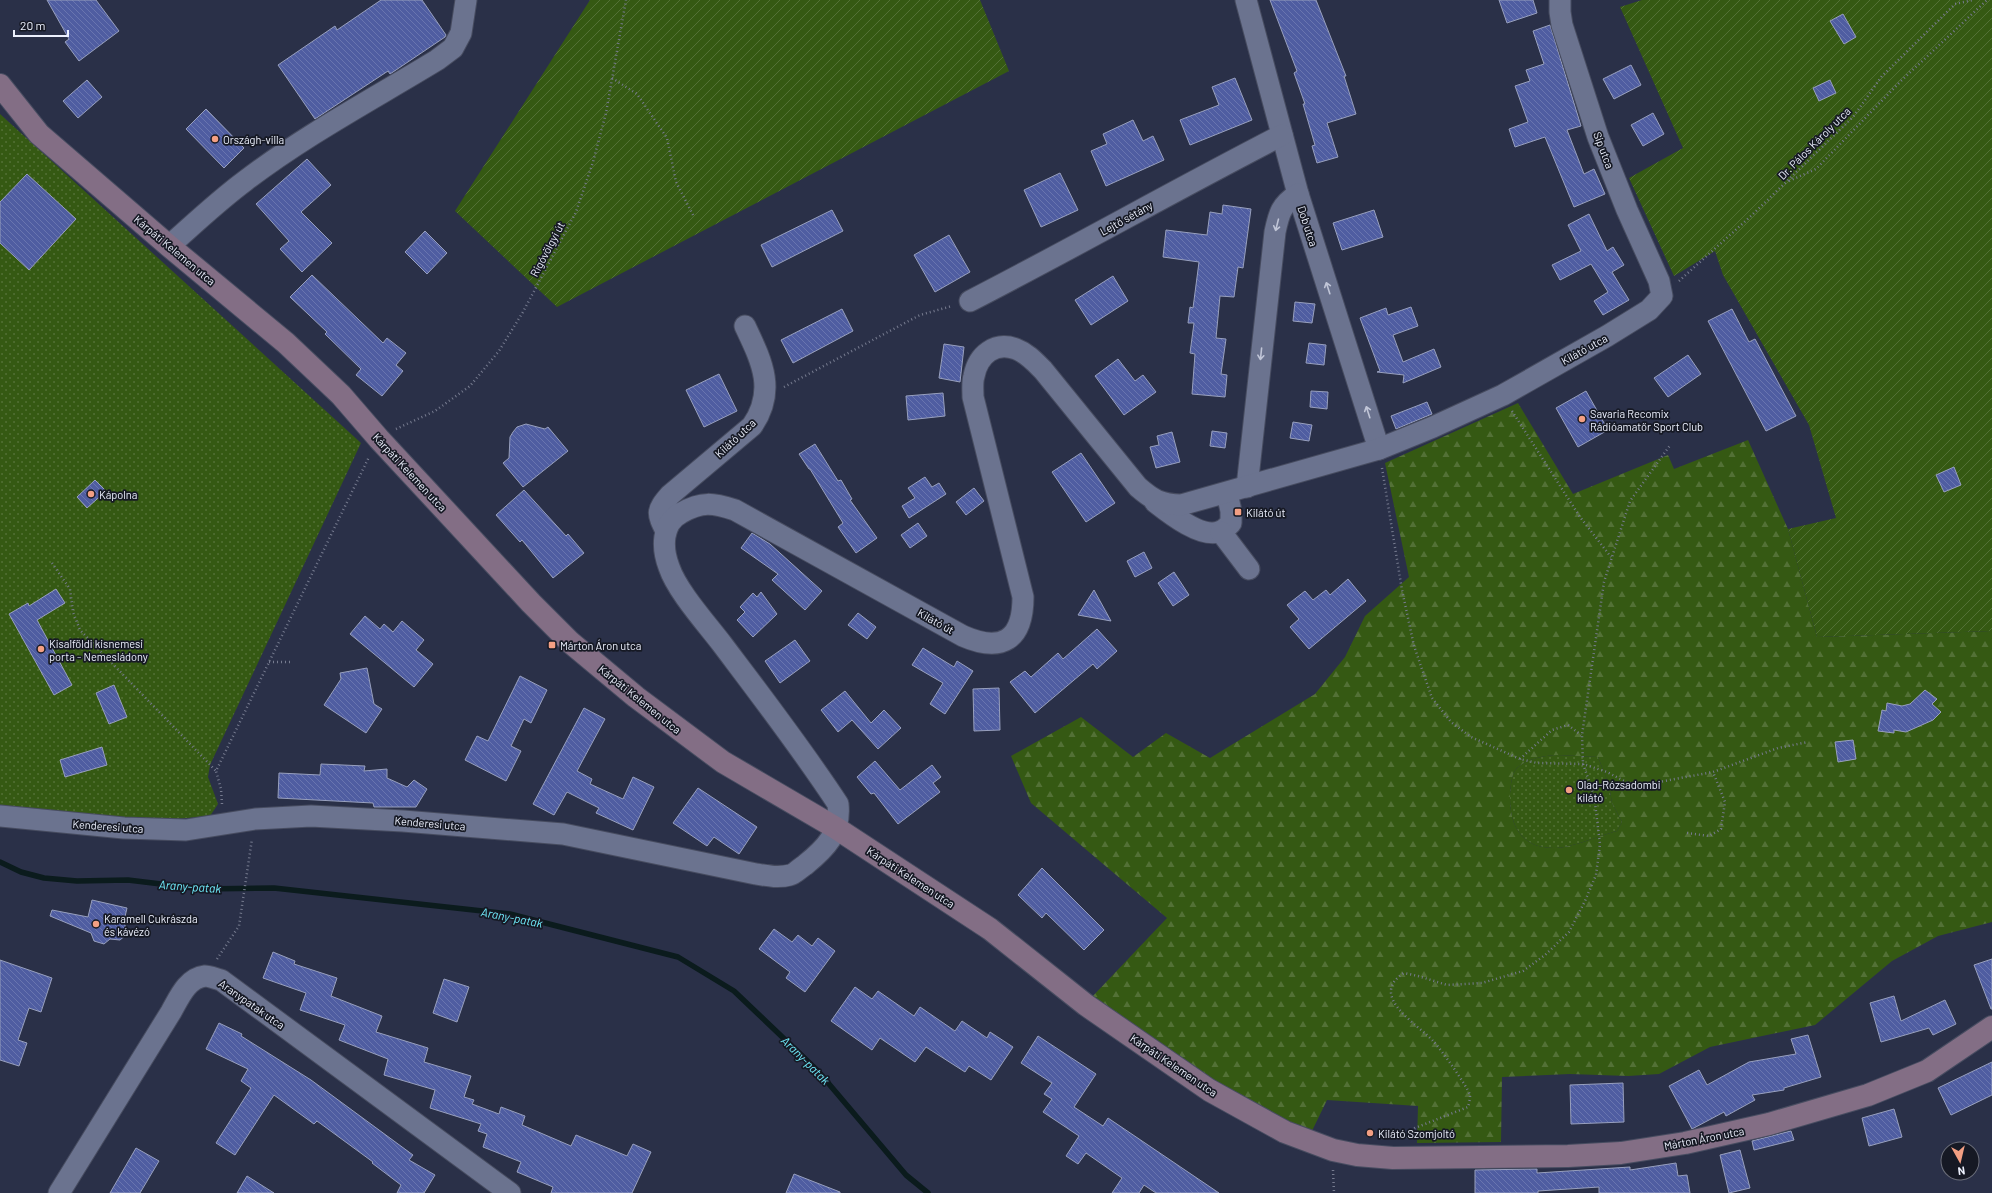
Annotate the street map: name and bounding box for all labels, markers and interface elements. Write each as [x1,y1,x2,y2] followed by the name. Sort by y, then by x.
[14,12,68,38] scale bar
[20,18,46,32] text: 20 m
[1775,104,1853,182] street label: Dr. Pálos Károly utca
[1591,130,1617,170] street label: Síp utca
[223,133,284,146] place label: Országh-villa
[210,134,220,144] marker: Országh-villa
[1097,198,1155,238] street label: Lejtő sétány
[1295,204,1321,248] street label: Dob utca
[132,212,218,288] street label: Kárpáti Kelemen utca
[1272,218,1280,231] one-way arrow
[527,219,567,279] street label: Rigóvölgyi út
[1324,282,1331,295] one-way arrow
[1559,331,1609,367] street label: Kilátó utca
[1258,347,1265,360] one-way arrow
[1363,407,1371,419] one-way arrow
[1590,407,1703,433] place label: Savaria Recomix Rádióamatőr Sport Club
[1577,414,1587,424] marker: Savaria Recomix Rádióamatőr Sport Club
[712,416,758,460] street label: Kilátó utca
[370,430,450,514] street label: Kárpáti Kelemen utca
[99,488,137,501] place label: Kápolna
[86,489,96,499] marker: Kápolna
[1246,506,1286,519] place label: Kilátó út
[1233,507,1243,517] marker: Kilátó út
[916,606,956,636] street label: Kilátó út
[49,637,148,663] place label: Kisalföldi kisnemesi porta - Nemesládony
[560,639,641,652] place label: Márton Áron utca
[547,640,557,650] marker: Márton Áron utca
[36,644,46,654] marker: Kisalföldi kisnemesi porta - Nemesládony
[596,662,684,736] street label: Kárpáti Kelemen utca
[1577,778,1661,804] place label: Olad-Rózsadombi kilátó
[1564,785,1574,795] marker: Olad-Rózsadombi kilátó
[394,813,466,833] street label: Kenderesi utca
[72,817,144,835] street label: Kenderesi utca
[865,844,957,910] street label: Kárpáti Kelemen utca
[158,877,222,895] water label: Arany-patak
[480,904,544,930] water label: Arany-patak
[104,912,198,938] place label: Karamell Cukrászda és kávézó
[91,919,101,929] marker: Karamell Cukrászda és kávézó
[217,977,287,1031] street label: Aranypatak utca
[1128,1031,1220,1099] street label: Kárpáti Kelemen utca
[779,1033,833,1087] water label: Arany-patak
[1663,1124,1745,1152] street label: Márton Áron utca
[1378,1127,1455,1140] place label: Kilátó Szomjoltó
[1365,1128,1375,1138] marker: Kilátó Szomjoltó
[1940,1141,1980,1181] north arrow
[1957,1164,1966,1178] text: N

